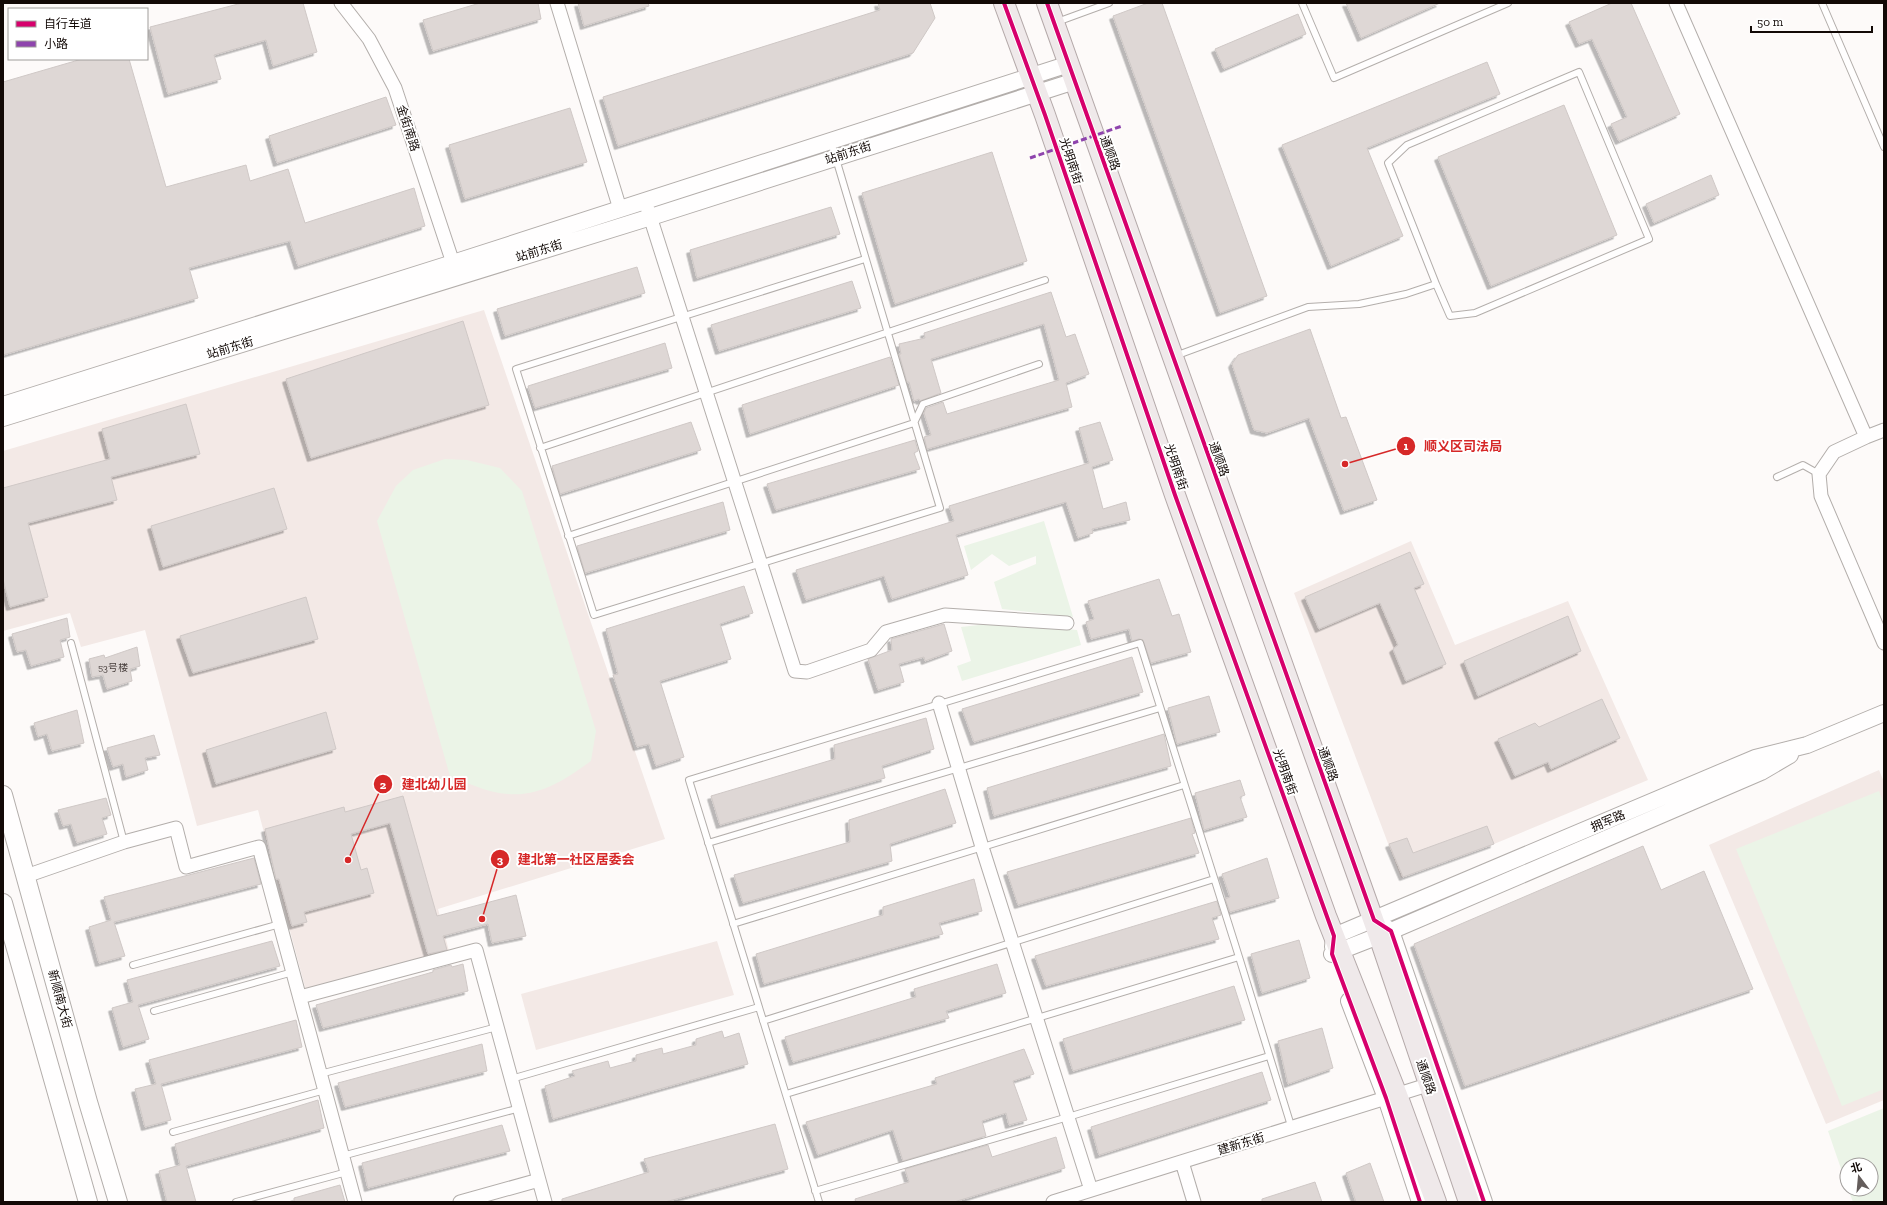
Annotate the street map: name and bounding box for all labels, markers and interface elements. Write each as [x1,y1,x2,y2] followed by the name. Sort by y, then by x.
[8,8,148,60] legend
[1751,8,1872,34] scale bar
[1757,15,1784,29] text: 50 m
[44,17,92,31] text: 自行车道
[44,37,68,51] text: 小路
[394,103,422,153] street label: 金街南路
[1097,134,1123,172] street label: 通顺路
[1057,136,1085,186] street label: 光明南街
[823,139,873,167] street label: 站前东街
[514,237,564,265] street label: 站前东街
[205,334,255,362] street label: 站前东街
[1396,434,1510,459] callout: 顺义区司法局
[1404,439,1409,453] text: 1
[1424,439,1502,454] text: 顺义区司法局
[1206,440,1232,478] street label: 通顺路
[1162,442,1190,492] street label: 光明南街
[98,662,128,674] house number: 53号楼
[1315,745,1341,783] street label: 通顺路
[1270,747,1300,797] street label: 光明南街
[373,772,474,797] callout: 建北幼儿园
[401,777,467,792] text: 建北幼儿园
[380,778,387,792] text: 2
[1589,808,1627,834] street label: 拥军路
[490,847,643,872] callout: 建北第一社区居委会
[517,852,635,867] text: 建北第一社区居委会
[497,853,504,867] text: 3
[45,968,75,1030] street label: 新顺南大街
[1414,1058,1438,1096] street label: 通顺路
[1216,1130,1266,1158] street label: 建新东街
[1839,1157,1879,1197] north arrow
[1849,1160,1863,1176] text: 北

